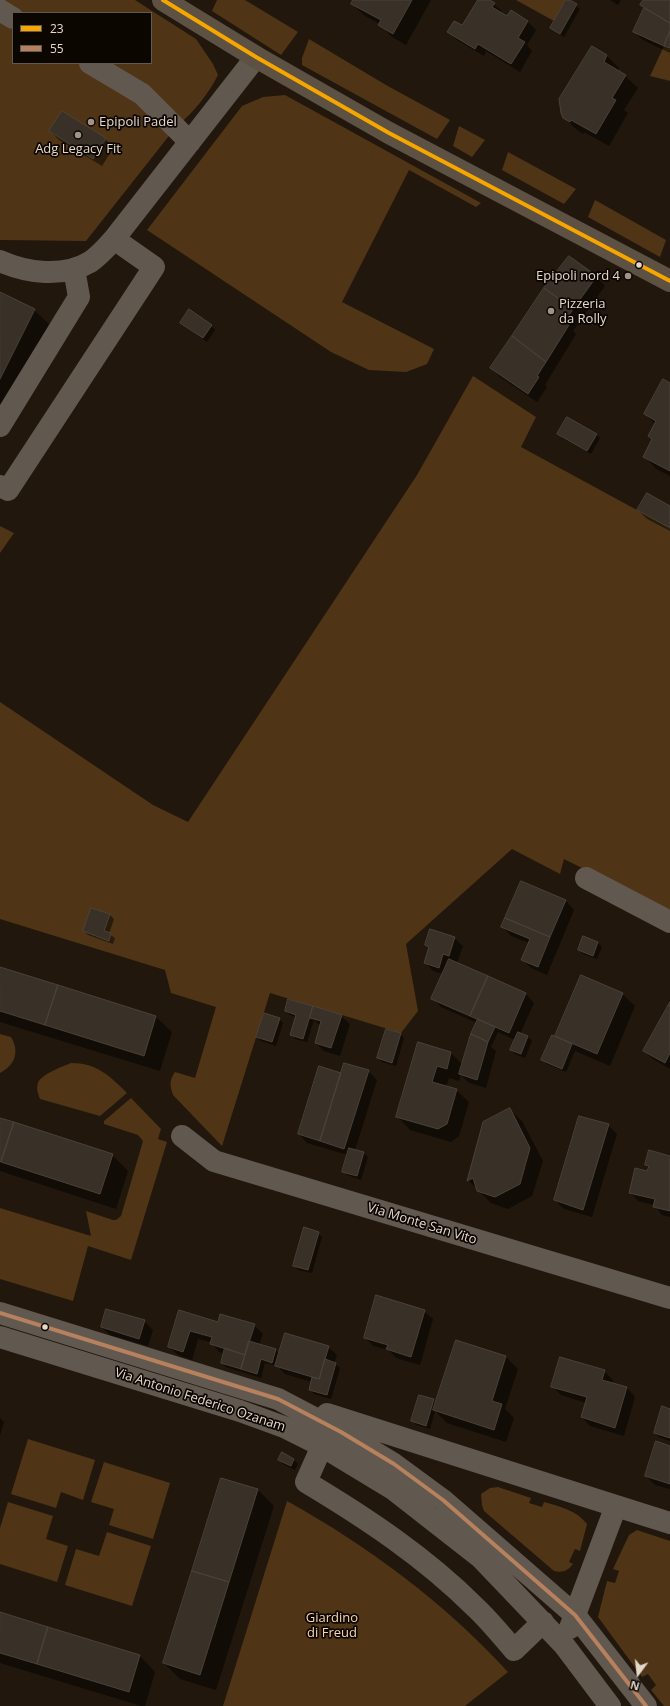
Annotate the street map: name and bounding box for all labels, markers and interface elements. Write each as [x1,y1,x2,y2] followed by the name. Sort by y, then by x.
[12,12,152,64] legend
[50,20,64,37] text: 23
[50,40,64,57] text: 55
[99,114,177,130] place label: Epipoli Padel
[86,117,96,127] marker: Epipoli Padel
[73,130,83,140] marker: Adg Legacy Fit
[35,141,121,157] place label: Adg Legacy Fit
[634,260,644,270] unlabelled marker
[536,268,620,284] place label: Epipoli nord 4
[623,271,633,281] marker: Epipoli nord 4
[559,296,606,327] place label: Pizzeria da Rolly
[546,306,556,316] marker: Pizzeria da Rolly
[365,1200,479,1248] street label: Via Monte San Vito
[40,1322,50,1332] unlabelled marker
[113,1365,287,1435] street label: Via Antonio Federico Ozanam
[306,1610,358,1641] park label: Giardino di Freud
[618,1654,658,1694] north arrow
[629,1678,641,1694] text: N

